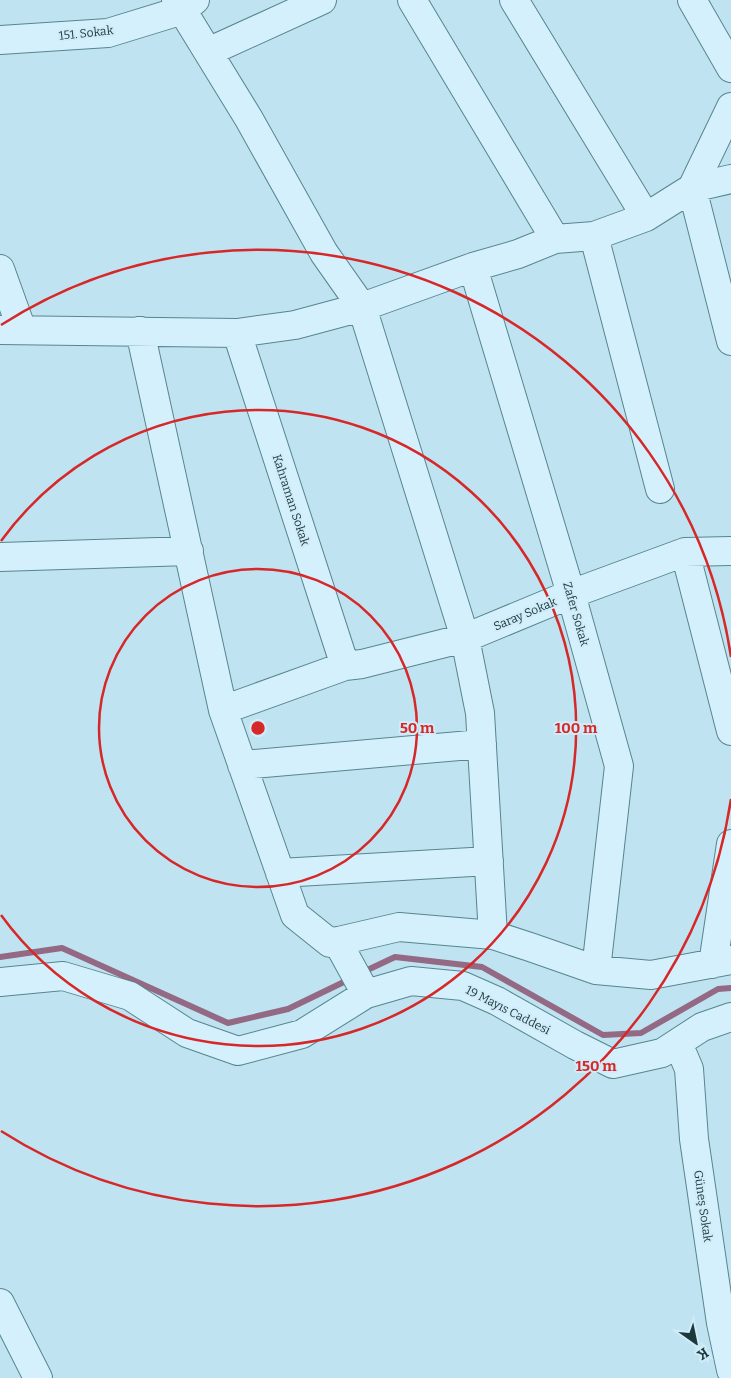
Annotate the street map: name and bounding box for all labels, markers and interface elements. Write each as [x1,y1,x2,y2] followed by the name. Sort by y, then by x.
[58,23,114,43] street label: 151. Sokak
[270,453,312,548] street label: Kahraman Sokak
[560,580,592,648] street label: Zafer Sokak
[491,594,559,634] street label: Saray Sokak
[249,719,267,737] centre of rings
[400,719,435,737] text: 50 m
[555,719,598,737] text: 100 m
[463,983,553,1038] street label: 19 Mayıs Caddesi
[575,1057,617,1075] text: 150 m
[691,1169,715,1243] street label: Güneş Sokak
[671,1318,721,1368] north arrow
[694,1344,712,1363] text: K

